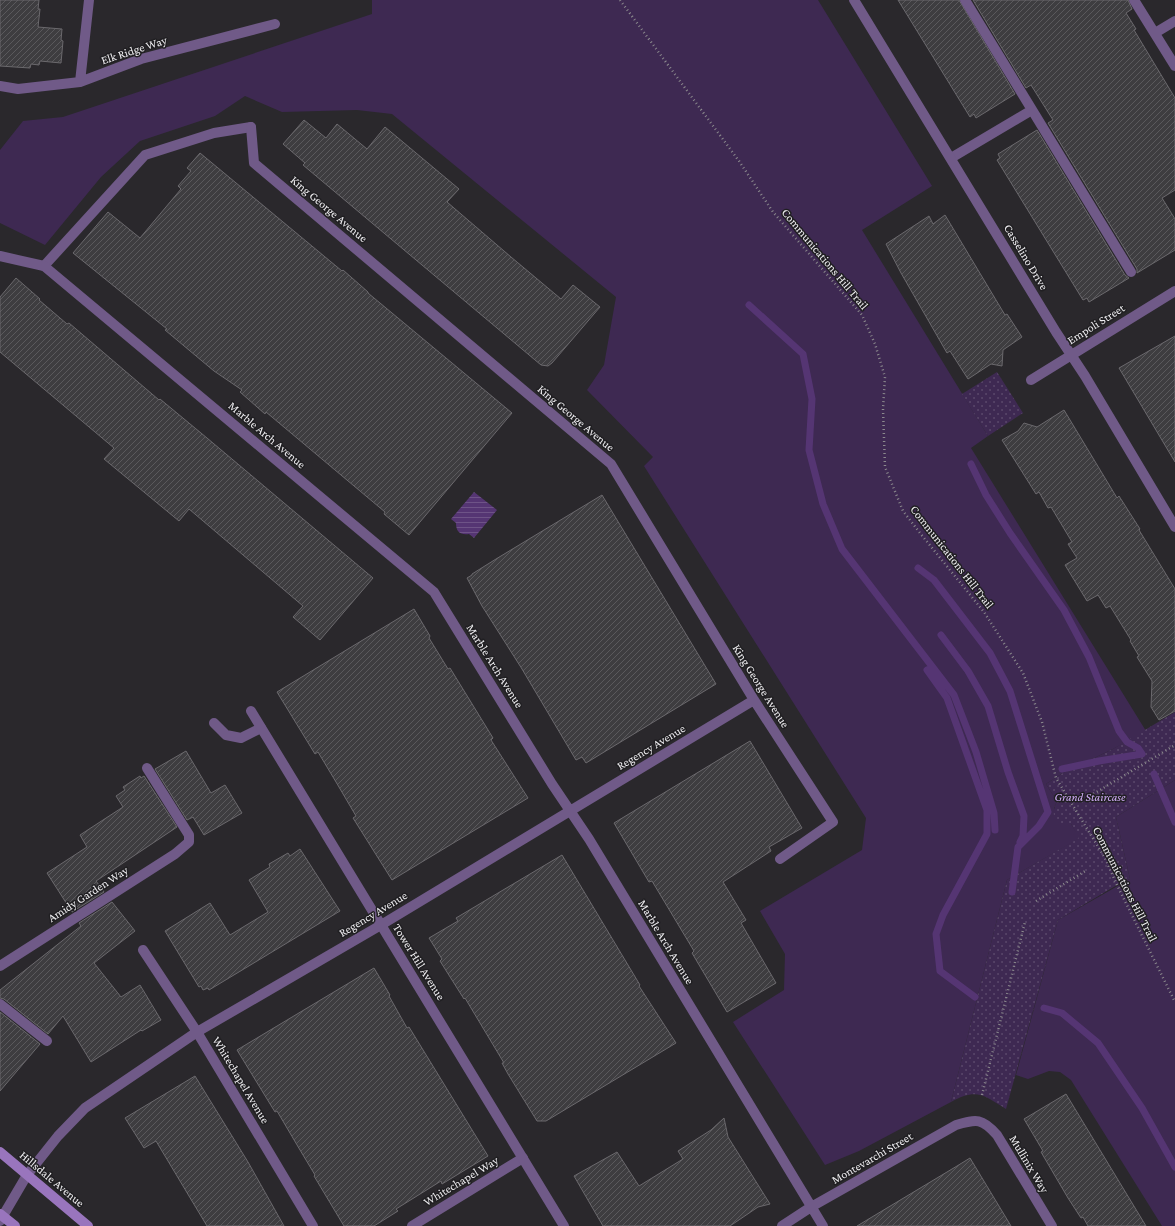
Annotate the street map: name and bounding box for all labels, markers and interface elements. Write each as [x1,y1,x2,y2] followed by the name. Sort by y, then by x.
[99,33,169,67] street label: Elk Ridge Way
[288,173,370,245] street label: King George Avenue
[779,206,871,312] street label: Communications Hill Trail
[1001,222,1051,292] street label: Casselino Drive
[1065,300,1128,347] street label: Empoli Street
[535,382,617,454] street label: King George Avenue
[226,399,308,471] street label: Marble Arch Avenue
[907,503,997,611] street label: Communications Hill Trail
[464,621,526,711] street label: Marble Arch Avenue
[730,642,792,730] street label: King George Avenue
[614,721,688,773] street label: Regency Avenue
[1054,790,1126,804] park label: Grand Staircase
[1090,824,1160,944] street label: Communications Hill Trail
[45,863,131,925] street label: Amidy Garden Way
[336,888,410,940] street label: Regency Avenue
[635,897,697,987] street label: Marble Arch Avenue
[390,921,448,1003] street label: Tower Hill Avenue
[210,1034,272,1126] street label: Whitechapel Avenue
[829,1129,916,1187] street label: Montevarchi Street
[1006,1133,1052,1196] street label: Mullinix Way
[17,1148,87,1210] street label: Hillsdale Avenue
[421,1153,502,1209] street label: Whitechapel Way

